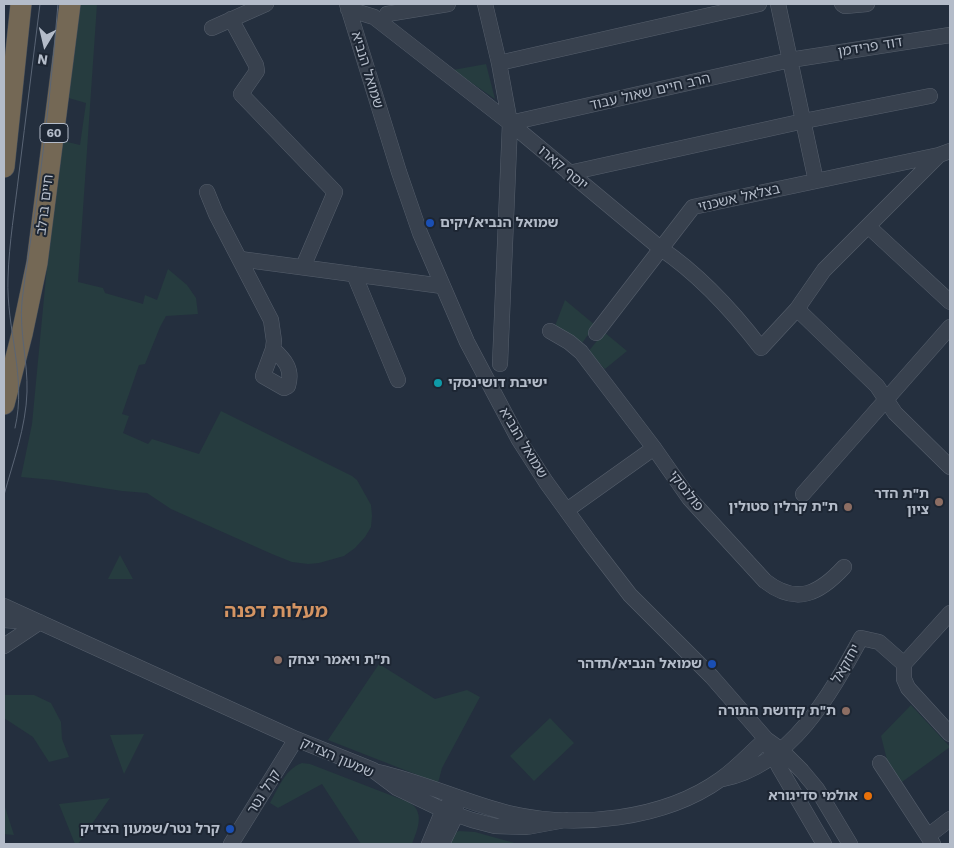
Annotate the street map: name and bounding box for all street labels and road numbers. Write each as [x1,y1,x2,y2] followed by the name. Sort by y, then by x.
[347,29,387,111] street label: שמואל הנביא
[836,34,904,60] street label: דוד פרידמן
[588,70,712,114] street label: הרב חיים שאול עבוד
[40,124,68,142] road number: 60
[535,142,591,194] street label: יוסף קארו
[33,174,57,236] street label: חיים ברלב
[696,180,782,216] street label: בצלאל אשכנזי
[495,405,551,481] street label: שמואל הנביא
[665,467,707,515] street label: פולנסקי
[828,641,864,687] street label: יחזקאל
[298,734,376,782] street label: שמעון הצדיק
[244,767,284,817] street label: קרל נטר

